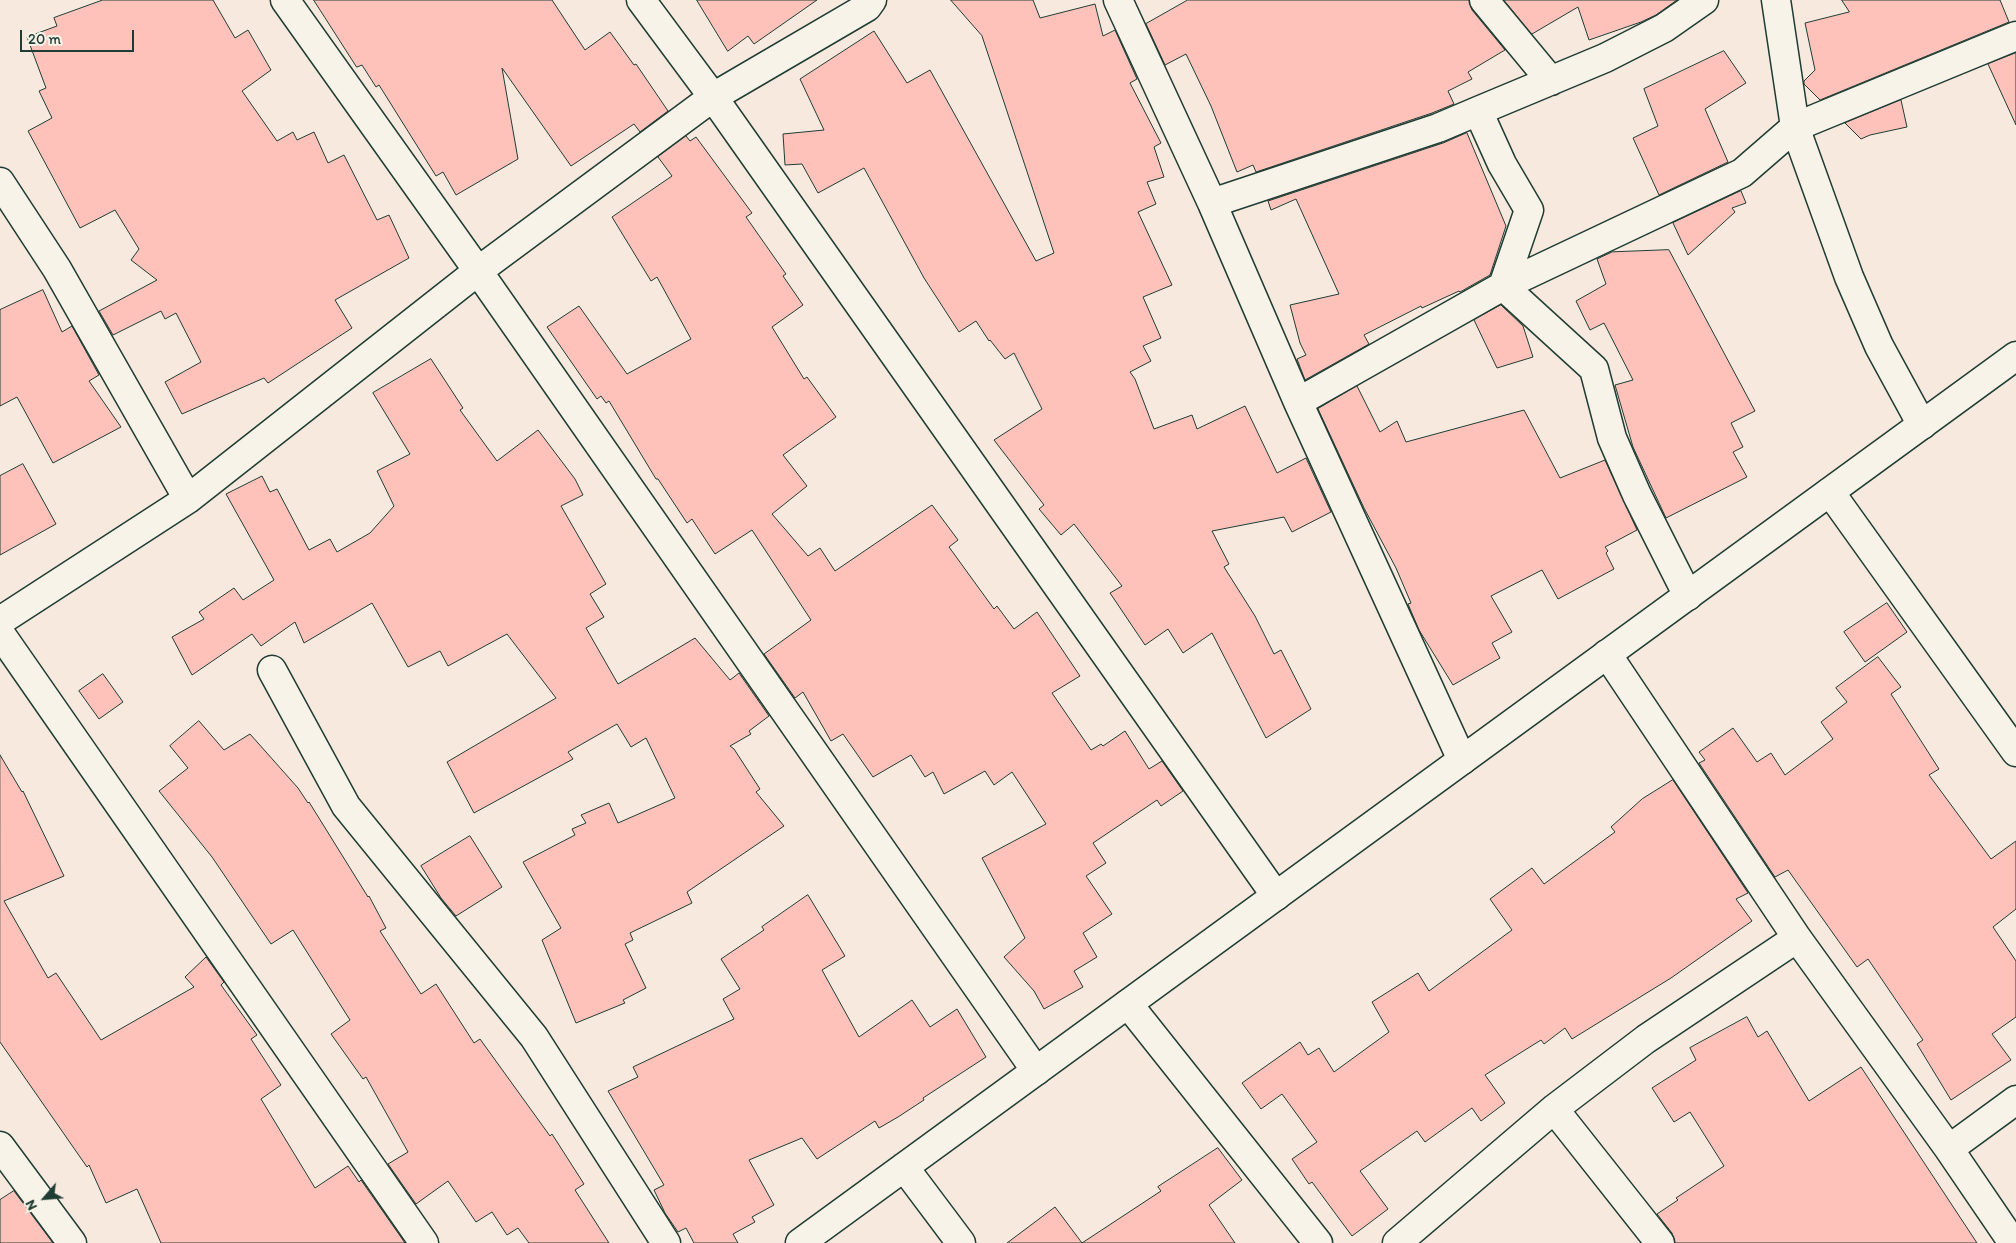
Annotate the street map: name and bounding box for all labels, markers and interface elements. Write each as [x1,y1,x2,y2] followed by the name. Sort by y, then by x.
[22,20,136,52] scale bar
[28,30,61,48] text: 20 m
[20,1173,70,1223] north arrow
[21,1197,41,1213] text: N

